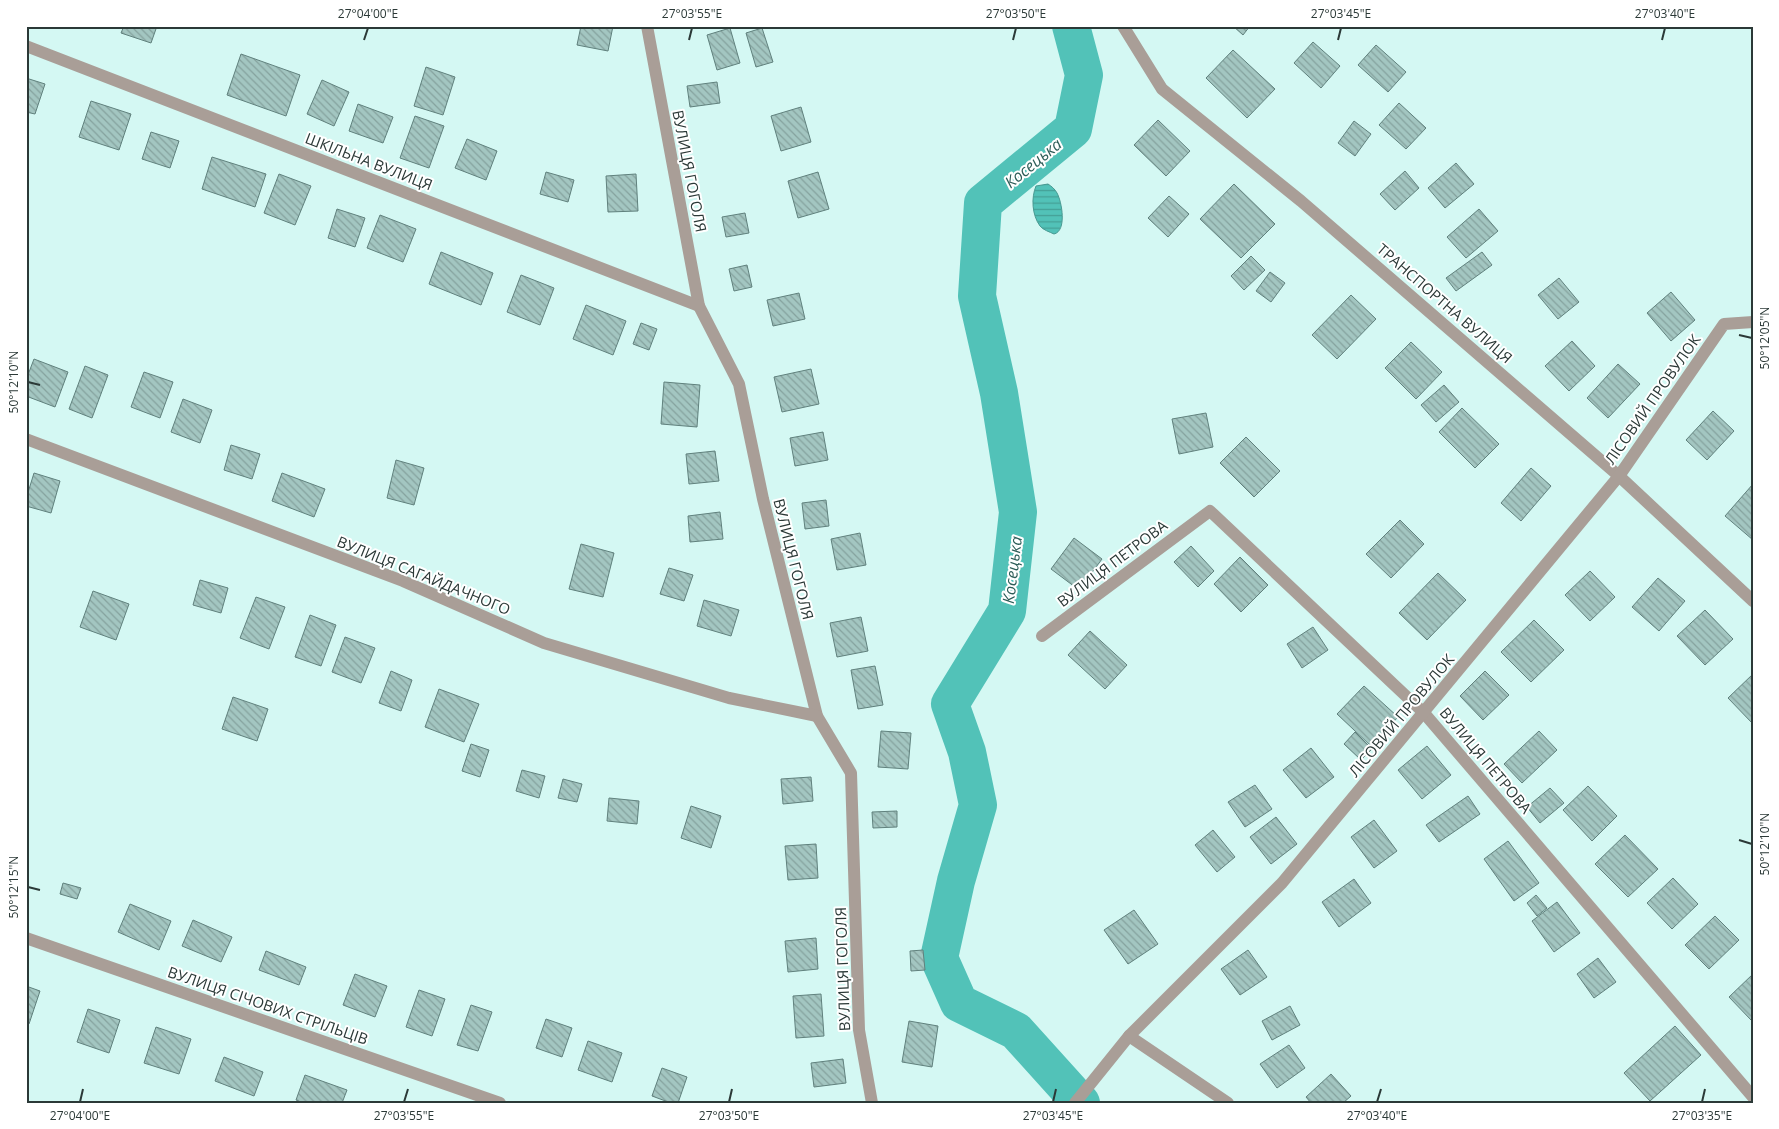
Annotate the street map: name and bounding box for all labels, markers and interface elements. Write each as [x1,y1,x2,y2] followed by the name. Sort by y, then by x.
[338,5,398,22] text: 27°04'00"E
[662,5,722,22] text: 27°03'55"E
[986,5,1046,22] text: 27°03'50"E
[1311,5,1371,22] text: 27°03'45"E
[1635,5,1695,22] text: 27°03'40"E
[668,108,712,234] street label: ВУЛИЦЯ ГОГОЛЯ
[303,128,435,194] street label: ШКІЛЬНА ВУЛИЦЯ
[1000,133,1066,193] water label: Косецька
[1373,239,1517,367] street label: ТРАНСПОРТНА ВУЛИЦЯ
[1756,307,1773,369] text: 50°12'05"N
[1600,329,1705,468] street label: ЛІСОВИЙ ПРОВУЛОК
[5,351,22,413] text: 50°12'10"N
[769,496,819,622] street label: ВУЛИЦЯ ГОГОЛЯ
[1053,515,1171,611] street label: ВУЛИЦЯ ПЕТРОВА
[334,531,514,619] street label: ВУЛИЦЯ САГАЙДАЧНОГО
[997,535,1027,605] water label: Косецька
[1344,649,1459,780] street label: ЛІСОВИЙ ПРОВУЛОК
[1436,703,1537,818] street label: ВУЛИЦЯ ПЕТРОВА
[1756,813,1773,875] text: 50°12'10"N
[5,856,22,918] text: 50°12'15"N
[830,907,854,1031] street label: ВУЛИЦЯ ГОГОЛЯ
[165,961,371,1049] street label: ВУЛИЦЯ СІЧОВИХ СТРІЛЬЦІВ
[50,1107,110,1124] text: 27°04'00"E
[374,1107,434,1124] text: 27°03'55"E
[699,1107,759,1124] text: 27°03'50"E
[1023,1107,1083,1124] text: 27°03'45"E
[1347,1107,1407,1124] text: 27°03'40"E
[1672,1107,1732,1124] text: 27°03'35"E

